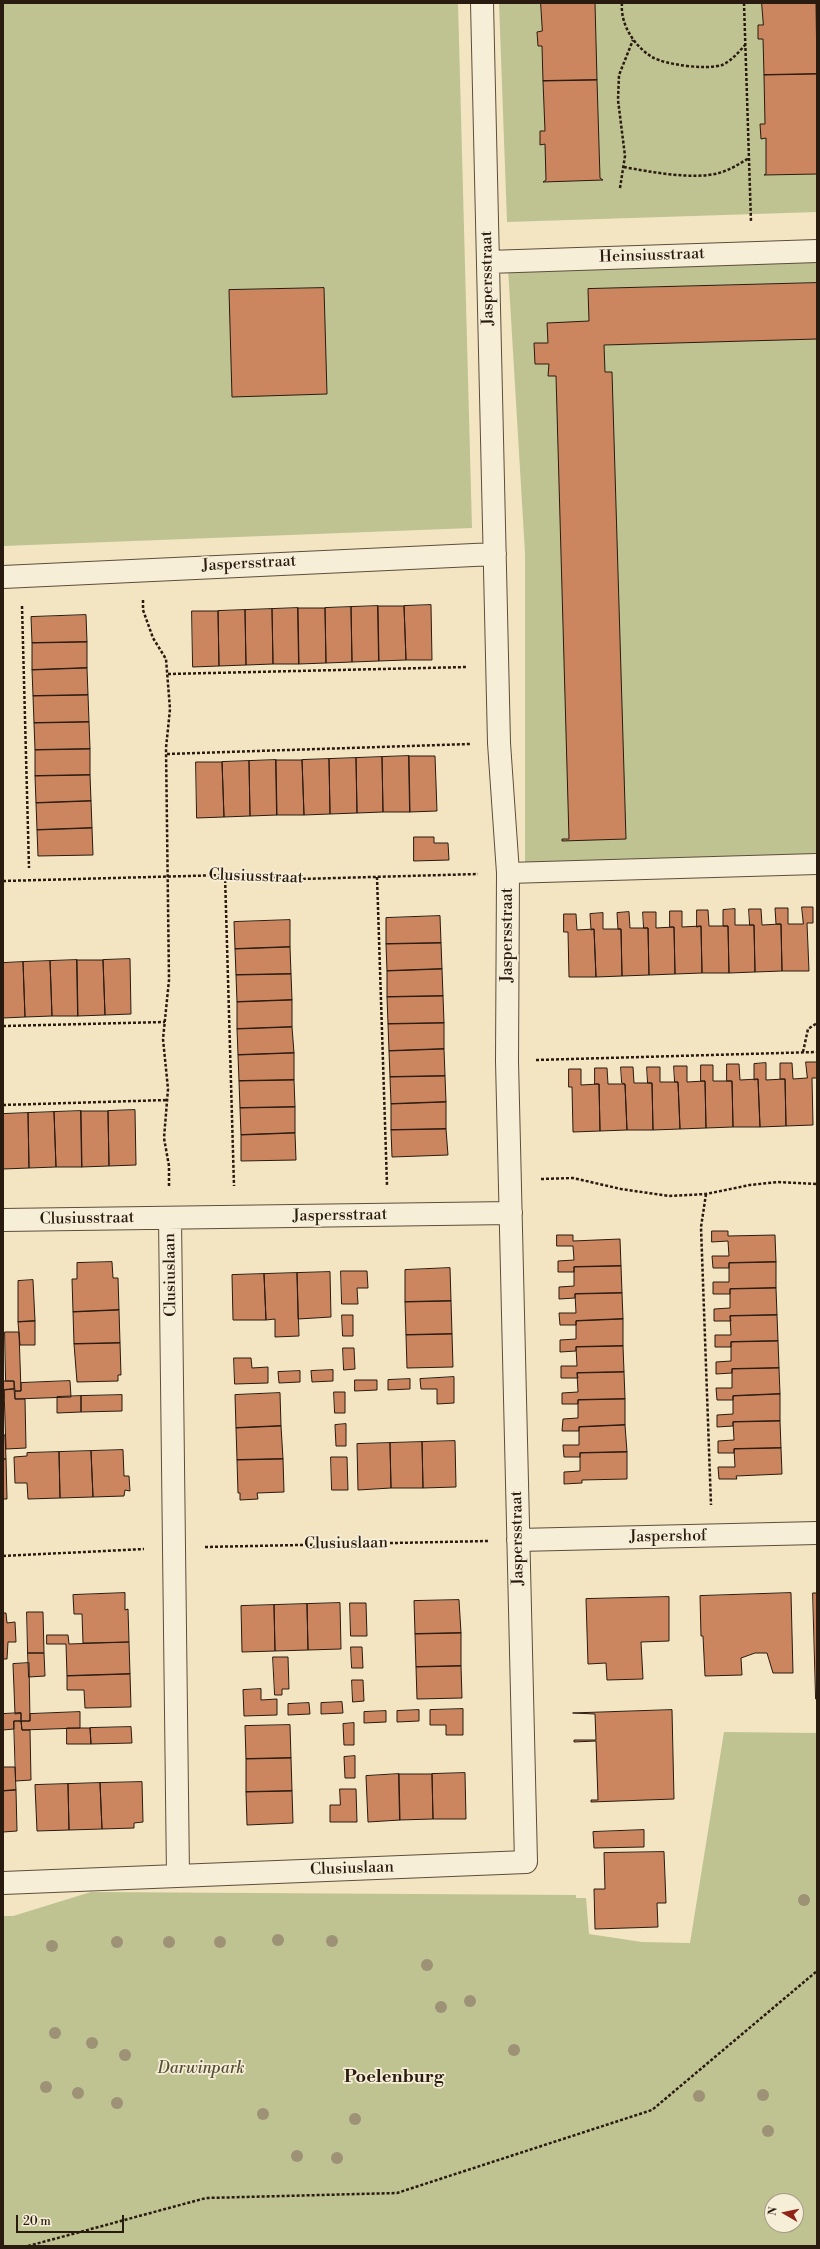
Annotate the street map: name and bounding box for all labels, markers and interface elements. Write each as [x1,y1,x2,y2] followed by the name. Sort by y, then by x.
[478,231,498,325] street label: Jaspersstraat
[599,245,705,267] street label: Heinsiusstraat
[201,552,297,576] street label: Jaspersstraat
[208,866,304,888] street label: Clusiusstraat
[498,888,518,982] street label: Jaspersstraat
[293,1206,387,1226] street label: Jaspersstraat
[39,1209,135,1229] street label: Clusiusstraat
[161,1233,181,1317] street label: Clusiuslaan
[508,1491,528,1585] street label: Jaspersstraat
[629,1527,707,1547] street label: Jaspershof
[304,1534,388,1554] street label: Clusiuslaan
[310,1858,394,1880] street label: Clusiuslaan
[157,2059,245,2079] park label: Darwinpark
[344,2067,444,2089] district label: Poelenburg
[764,2193,804,2233] north arrow
[766,2206,781,2217] text: N
[18,2207,126,2233] scale bar
[23,2214,51,2229] text: 20 m

